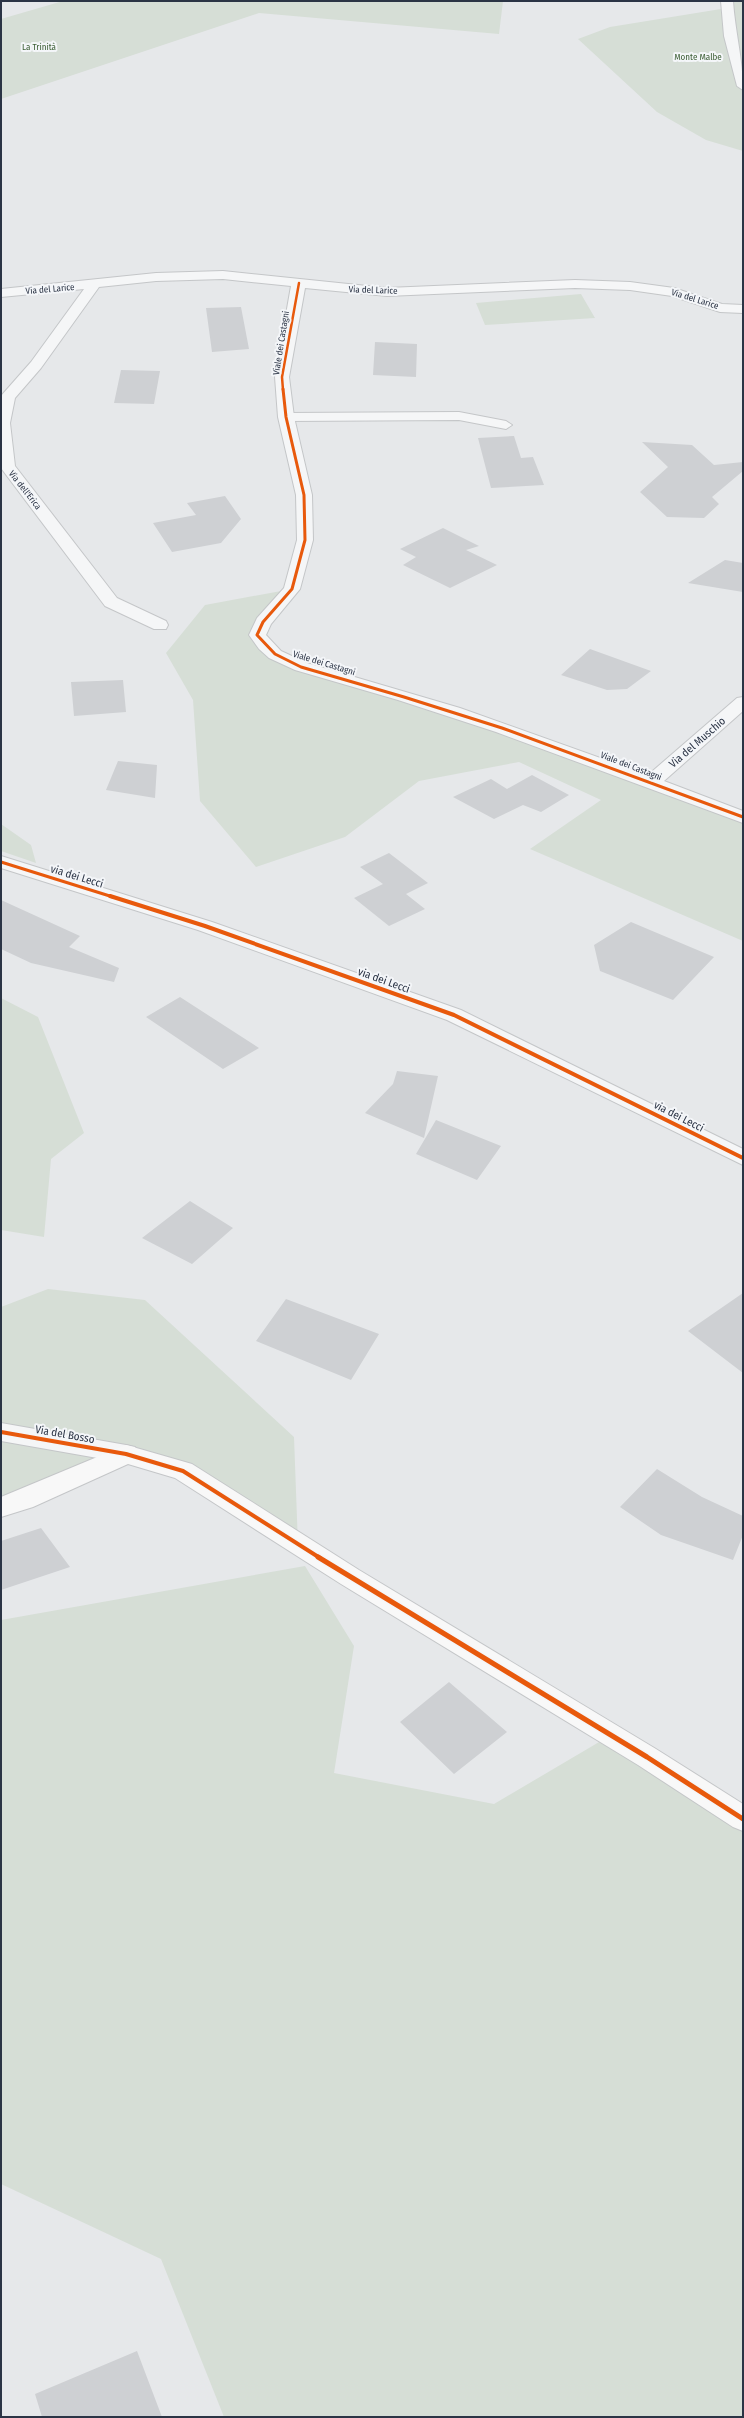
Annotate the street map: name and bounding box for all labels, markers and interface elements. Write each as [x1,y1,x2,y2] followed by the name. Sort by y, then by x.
[22,42,57,52] park label: La Trinità
[674,52,722,62] park label: Monte Malbe
[25,282,75,296] street label: Via del Larice
[348,284,398,296] street label: Via del Larice
[670,287,720,311] street label: Via del Larice
[271,310,291,376] street label: Viale dei Castagni
[7,468,44,512] street label: Via dell'Erica
[292,649,356,677] street label: Viale dei Castagni
[666,714,728,770] street label: Via del Muschio
[599,750,663,782] street label: Viale dei Castagni
[49,862,105,891] street label: via dei Lecci
[356,965,412,996] street label: via dei Lecci
[652,1098,706,1135] street label: via dei Lecci
[34,1423,96,1446] street label: Via del Bosso

